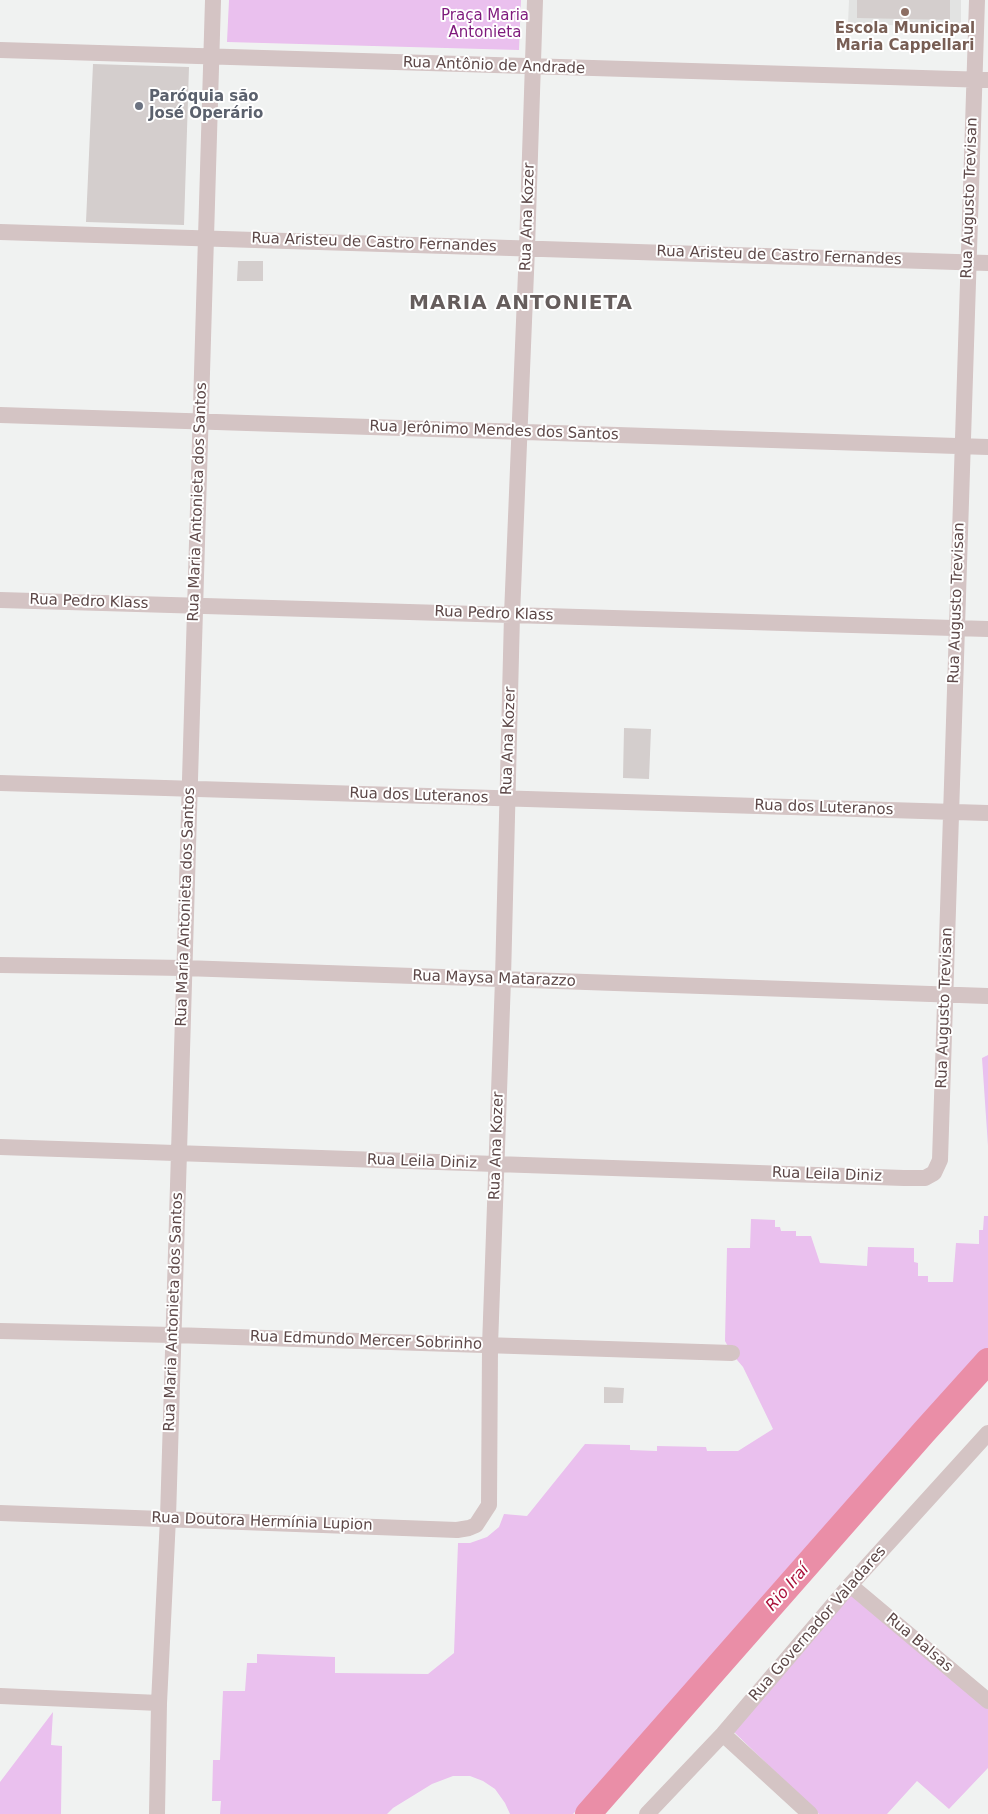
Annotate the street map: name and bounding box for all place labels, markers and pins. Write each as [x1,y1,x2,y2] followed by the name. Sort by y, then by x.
[899,6,911,18] marker: Escola Municipal Maria Cappellari
[835,20,975,55] place label: Escola Municipal Maria Cappellari
[149,88,263,123] place label: Paróquia são José Operário
[133,100,145,112] marker: Paróquia são José Operário

